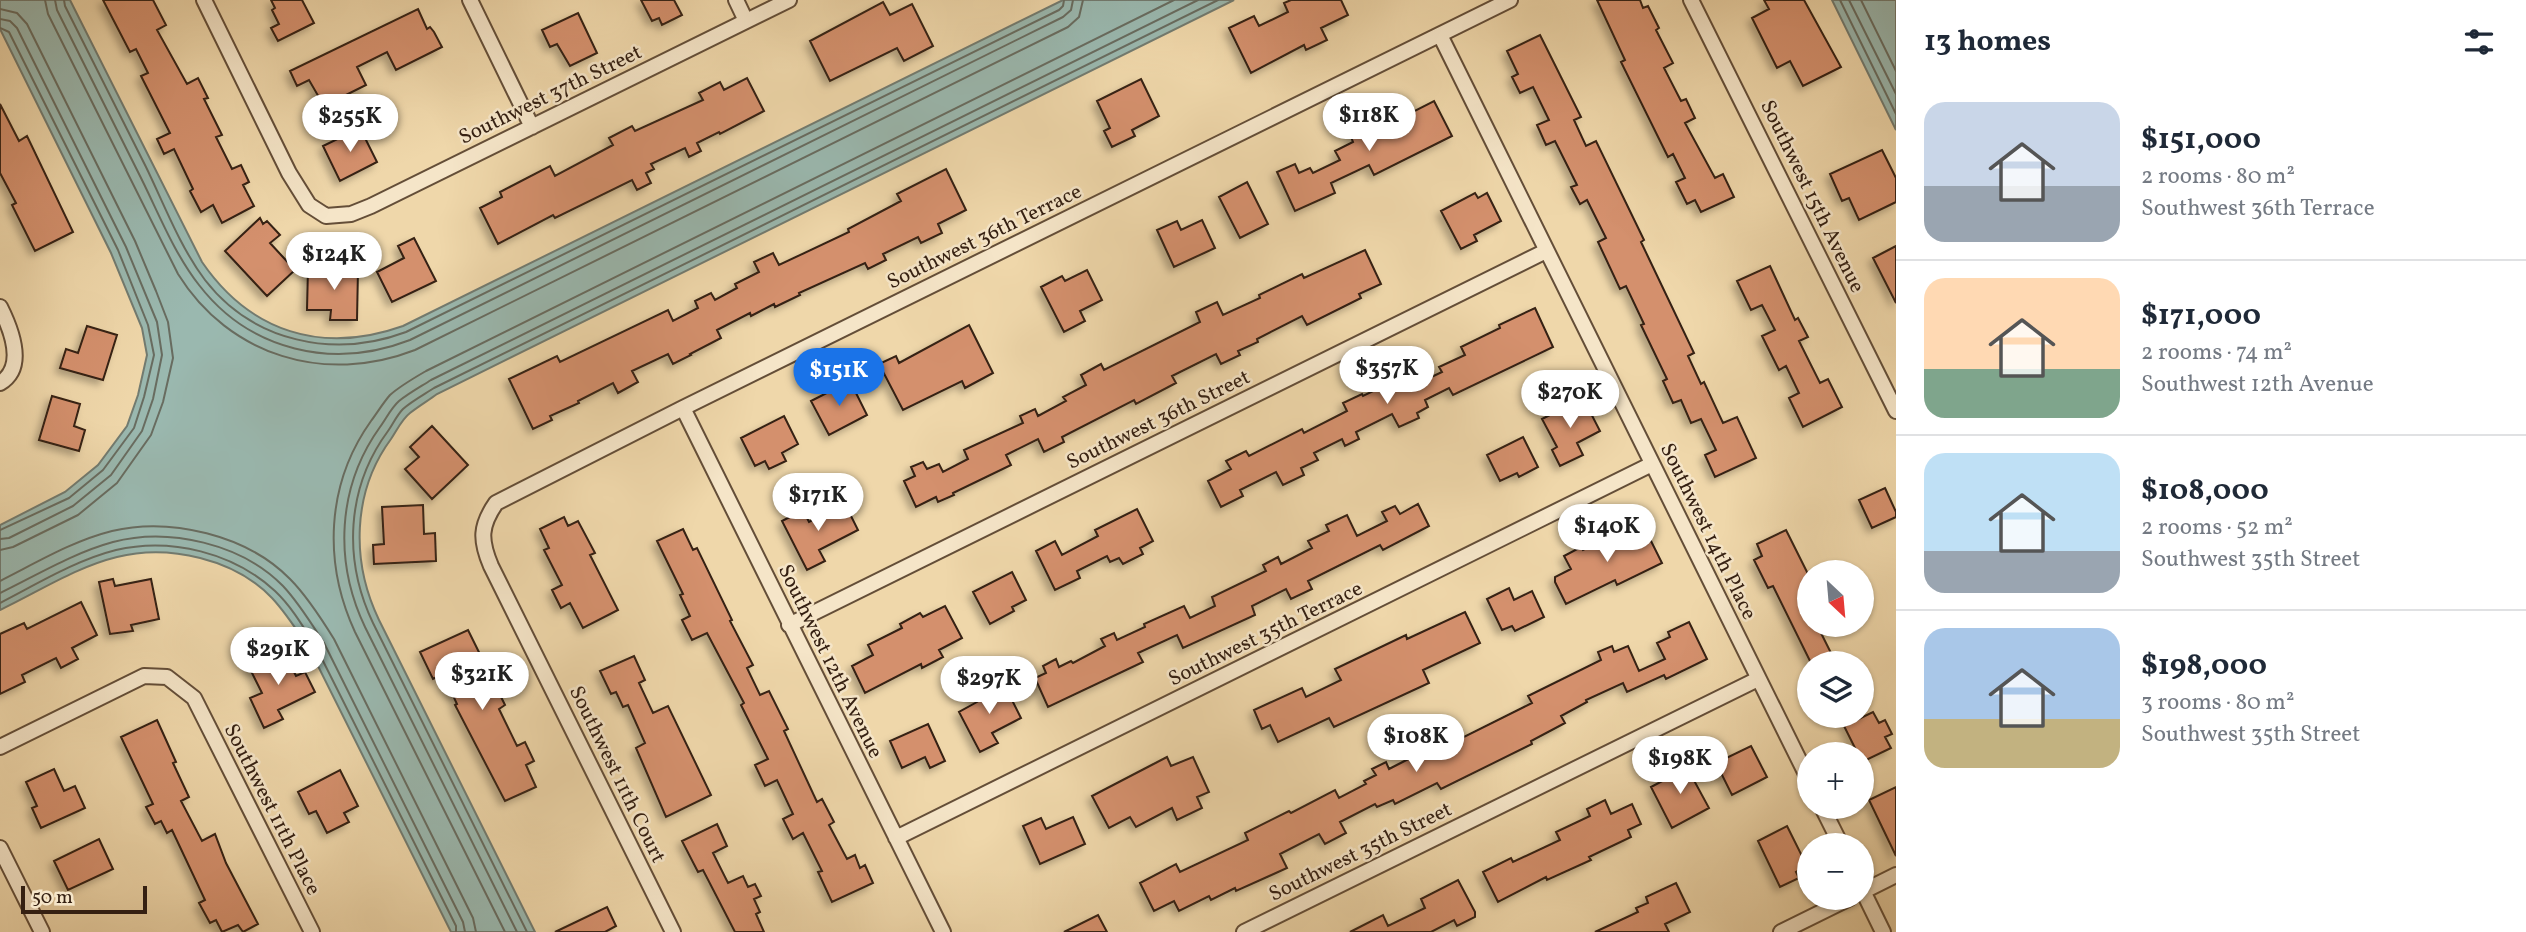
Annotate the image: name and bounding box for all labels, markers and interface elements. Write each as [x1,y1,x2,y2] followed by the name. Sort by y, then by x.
[1924,21,2051,63] text: 13 homes
[2460,23,2498,61] icon: filters
[454,38,647,152] street label: Southwest 37th Street
[301,94,399,154] pin: $255K
[1320,94,1418,153] pin: $118K
[1752,95,1871,298] street label: Southwest 15th Avenue
[1339,100,1399,132] text: $118K
[318,101,382,133] text: $255K
[2141,119,2261,161] text: $151,000
[1980,130,2064,214] icon: home
[2141,161,2295,193] text: 2 rooms · 80 m²
[882,178,1087,297] street label: Southwest 36th Terrace
[2141,193,2375,225] text: Southwest 36th Terrace
[285,232,383,292] pin: $124K
[302,239,366,271] text: $124K
[2141,295,2261,337] text: $171,000
[1980,306,2064,390] icon: home
[2141,337,2292,369] text: 2 rooms · 74 m²
[1338,346,1436,406] pin: $357K
[790,348,888,408] pin: $151K
[1355,353,1419,385] text: $357K
[809,355,869,387] text: $151K
[1062,363,1255,477] street label: Southwest 36th Street
[2141,369,2374,401] text: Southwest 12th Avenue
[1521,370,1619,430] pin: $270K
[1537,377,1603,409] text: $270K
[1652,438,1763,625] street label: Southwest 14th Place
[2141,470,2269,512] text: $108,000
[769,474,867,533] pin: $171K
[789,480,847,512] text: $171K
[1980,481,2064,565] icon: home
[1558,504,1656,564] pin: $140K
[1574,511,1640,543] text: $140K
[2141,512,2293,544] text: 2 rooms · 52 m²
[2141,544,2360,576] text: Southwest 35th Street
[770,560,889,764] street label: Southwest 12th Avenue
[1797,560,1874,637] north arrow
[1797,560,1874,910] map controls
[1164,575,1368,694] street label: Southwest 35th Terrace
[229,628,327,687] pin: $291K
[246,634,310,666] text: $291K
[2141,645,2267,687] text: $198,000
[1797,651,1874,728] button: layers
[433,652,531,712] pin: $321K
[940,656,1038,716] pin: $297K
[1980,656,2064,740] icon: home
[451,659,513,691] text: $321K
[956,663,1022,695] text: $297K
[561,681,672,868] street label: Southwest 11th Court
[2141,687,2294,719] text: 3 rooms · 80 m²
[1367,714,1465,774] pin: $108K
[216,719,327,900] street label: Southwest 11th Place
[2141,719,2360,751] text: Southwest 35th Street
[1383,721,1449,753] text: $108K
[1631,736,1729,796] pin: $198K
[1797,742,1874,819] button: +
[1648,743,1712,775] text: $198K
[1264,795,1457,909] street label: Southwest 35th Street
[1797,833,1874,910] button: −
[21,883,147,915] scale bar
[32,885,73,911] text: 50 m

